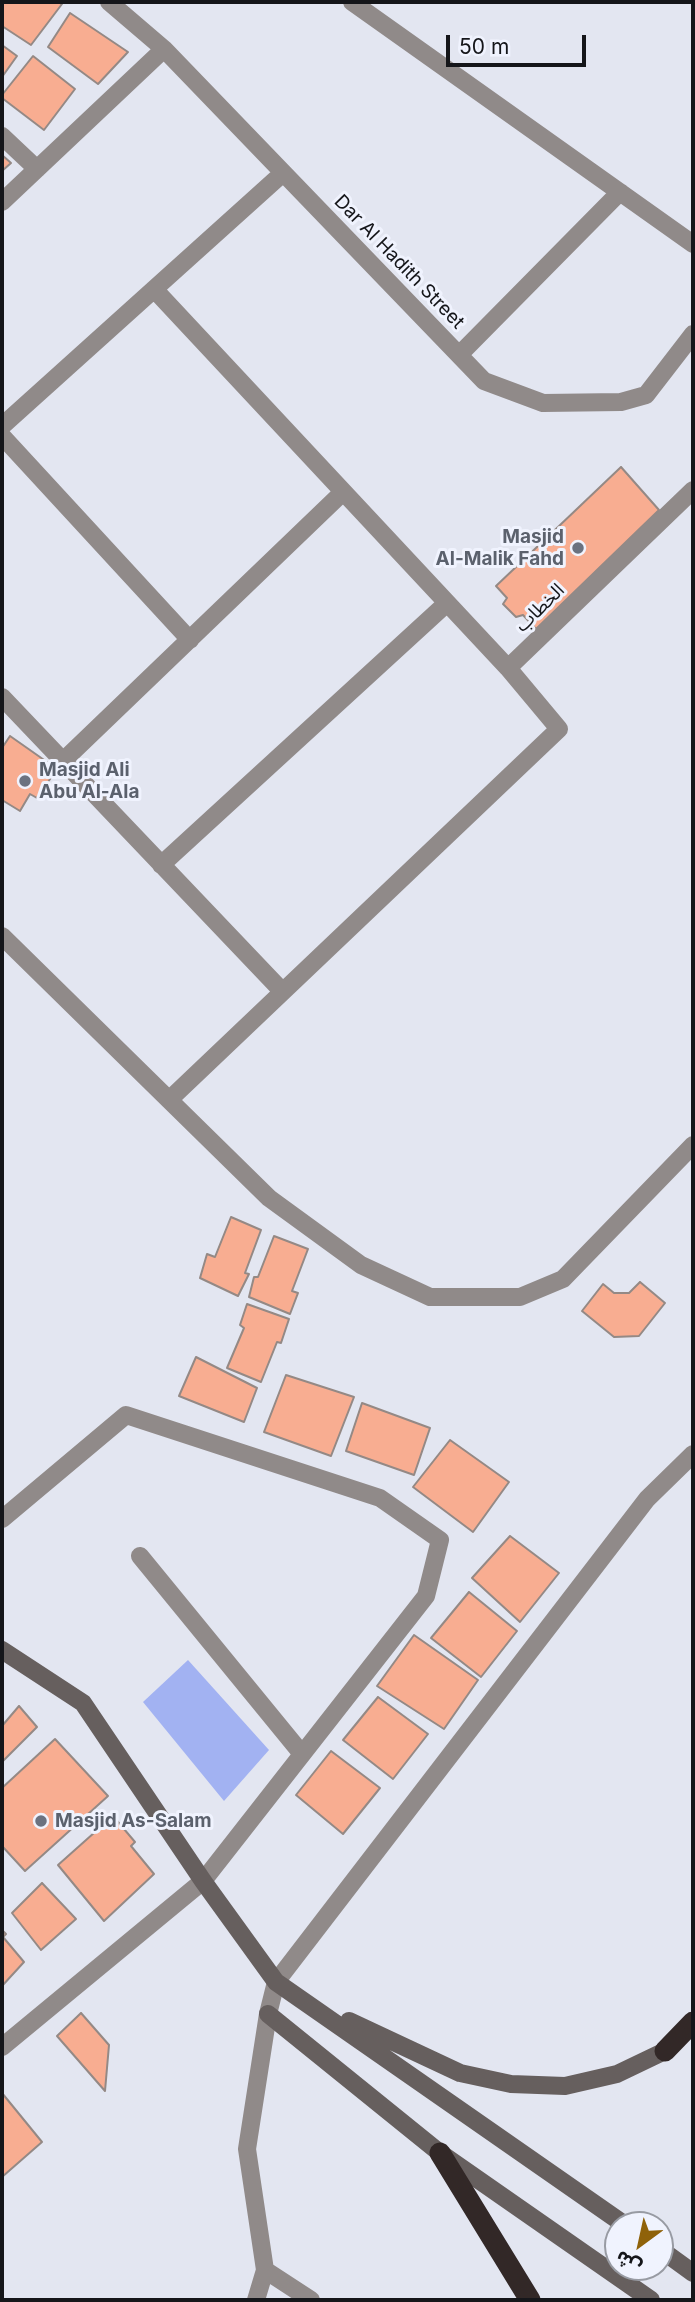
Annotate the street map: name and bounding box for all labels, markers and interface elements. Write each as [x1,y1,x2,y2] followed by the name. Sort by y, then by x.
[450,21,590,65] scale bar
[459,34,509,59] text: 50 m
[329,190,469,334] street label: Dar Al Hadith Street
[436,526,564,570] place label: Masjid Al-Malik Fahd
[570,540,586,556] marker: Masjid Al-Malik Fahd
[511,579,569,637] street label: الخطاب
[39,759,139,803] place label: Masjid Ali Abu Al-Ala
[17,773,33,789] marker: Masjid Ali Abu Al-Ala
[55,1810,212,1832] place label: Masjid As-Salam
[33,1813,49,1829] marker: Masjid As-Salam
[604,2211,674,2281] north arrow
[611,2246,646,2279] text: ش

